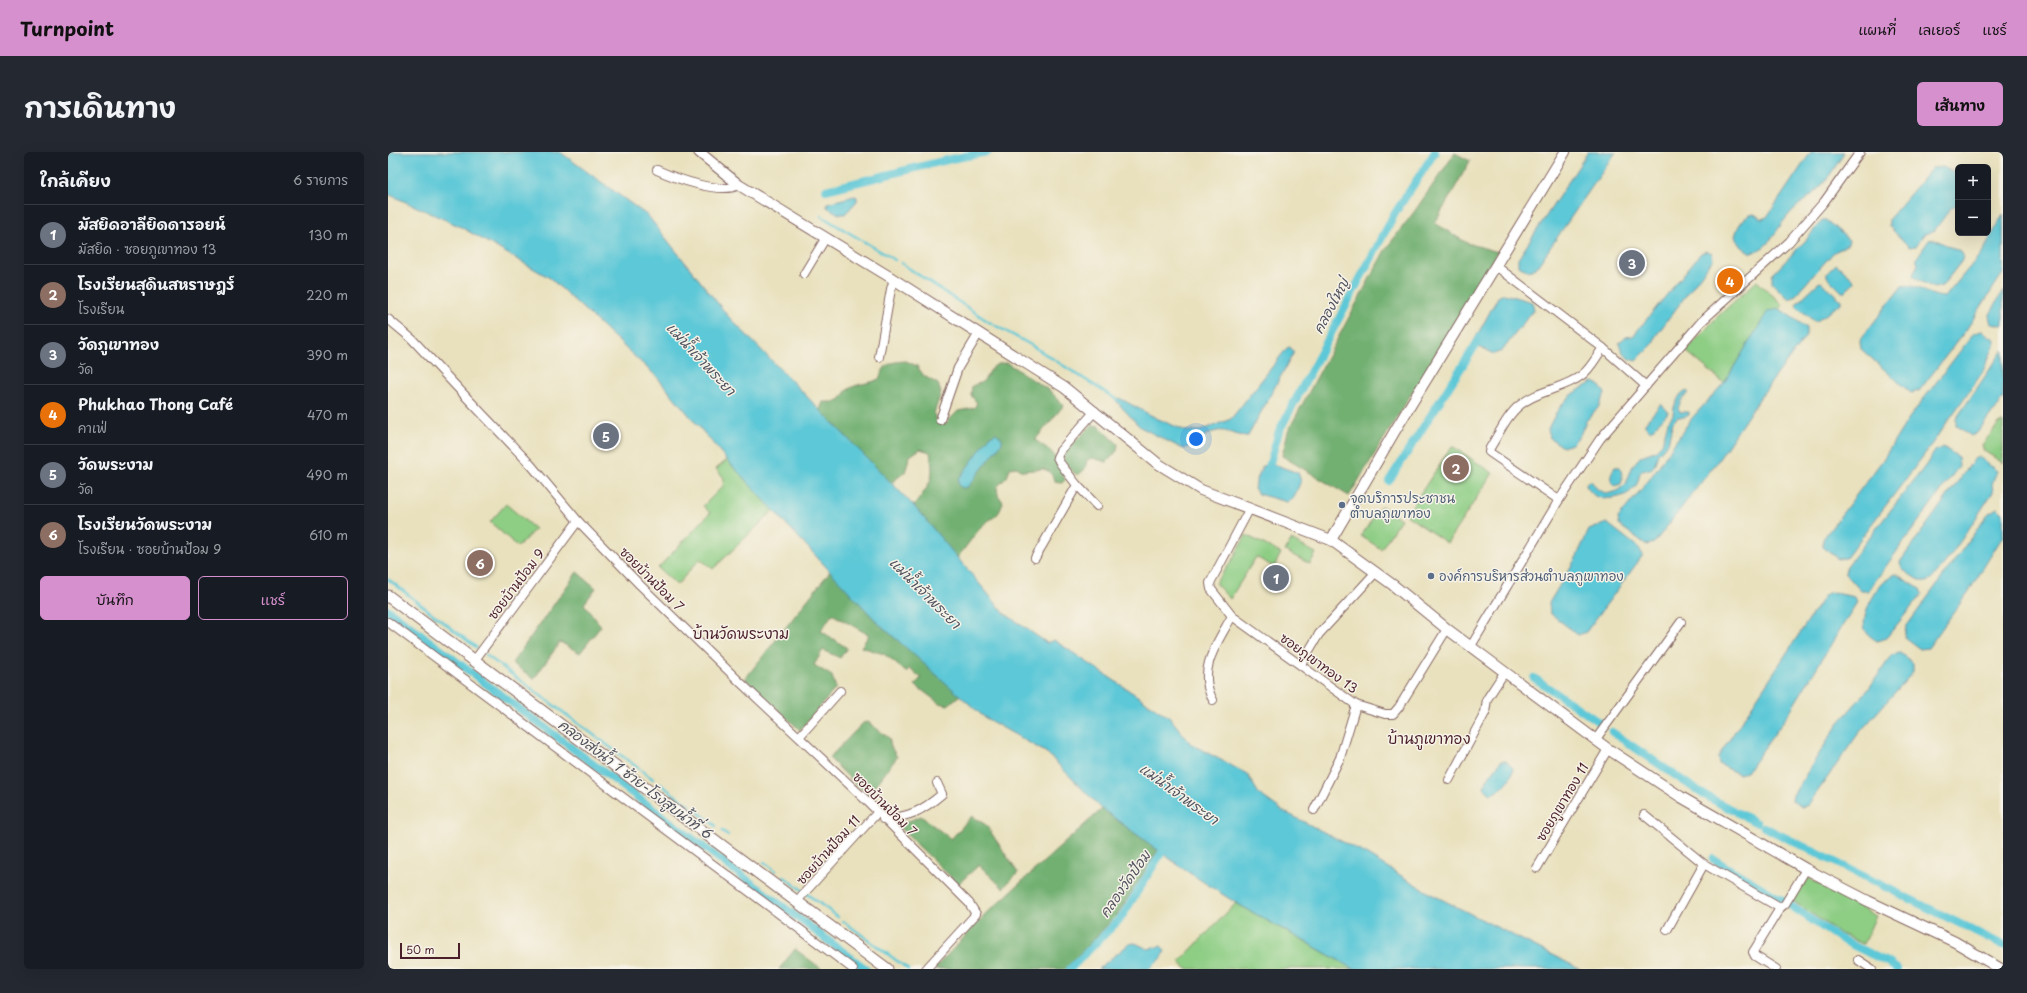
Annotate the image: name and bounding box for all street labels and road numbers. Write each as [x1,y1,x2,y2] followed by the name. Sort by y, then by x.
[616,542,689,615] street label: ซอยบ้านป้อม 7
[483,544,549,623] street label: ซอยบ้านป้อม 9
[1276,628,1362,698] street label: ซอยภูเขาทอง 13
[1531,759,1593,845] street label: ซอยภูเขาทอง 11
[849,767,922,840] street label: ซอยบ้านป้อม 7
[791,811,864,889] street label: ซอยบ้านป้อม 11

